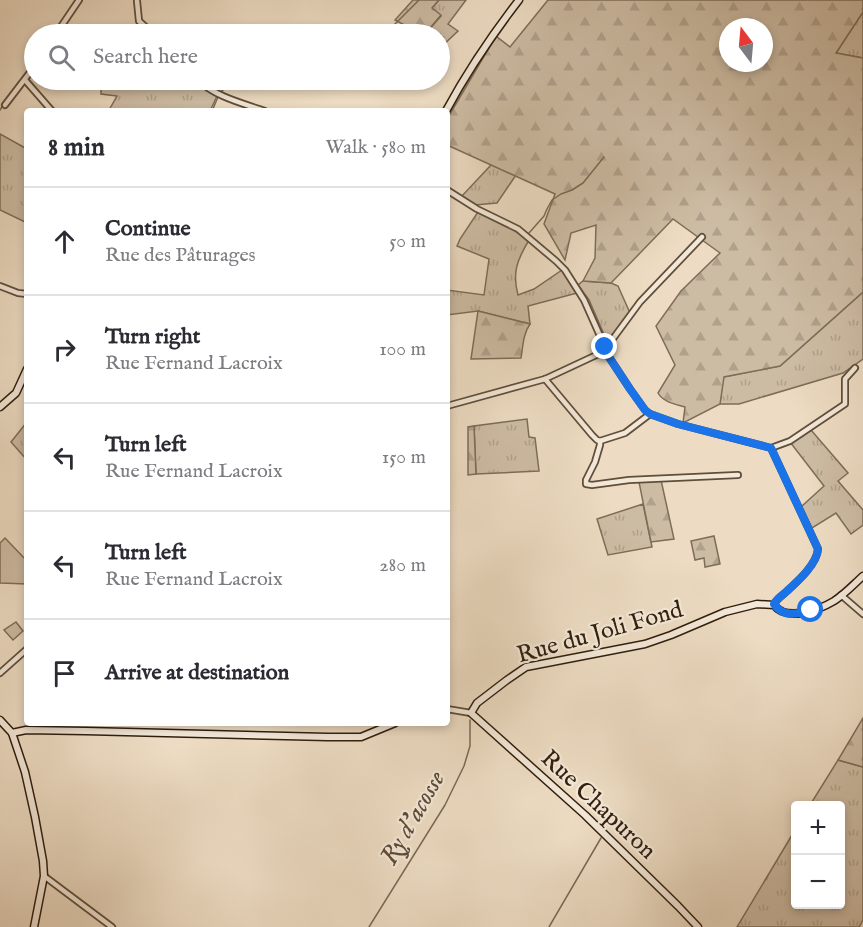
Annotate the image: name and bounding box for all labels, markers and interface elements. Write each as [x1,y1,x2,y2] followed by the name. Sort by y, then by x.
[719,18,773,72] north arrow
[24,24,450,90] search box
[45,41,78,74] icon: search
[93,43,198,71] text: Search here
[48,131,105,164] text: 8 min
[325,135,426,160] text: Walk · 580 m
[105,215,191,243] text: Continue
[48,225,81,258] icon: ahead
[389,229,426,254] text: 50 m
[105,243,256,268] text: Rue des Pâturages
[105,323,200,351] text: Turn right
[48,333,81,366] icon: right
[591,333,617,359] route end
[379,337,426,362] text: 100 m
[105,351,283,376] text: Rue Fernand Lacroix
[105,431,187,459] text: Turn left
[48,441,81,474] icon: left
[382,445,426,470] text: 150 m
[105,459,283,484] text: Rue Fernand Lacroix
[105,539,187,567] text: Turn left
[48,549,81,582] icon: left
[379,553,426,578] text: 280 m
[105,567,283,592] text: Rue Fernand Lacroix
[514,594,687,671] street label: Rue du Joli Fond
[797,596,823,622] route start
[48,657,81,690] icon: arrive
[105,659,289,687] text: Arrive at destination
[534,744,662,867] street label: Rue Chapuron
[373,765,453,871] water label: Ry d'acosse
[791,801,845,909] map controls
[791,801,845,855] button: +
[791,855,845,909] button: −

